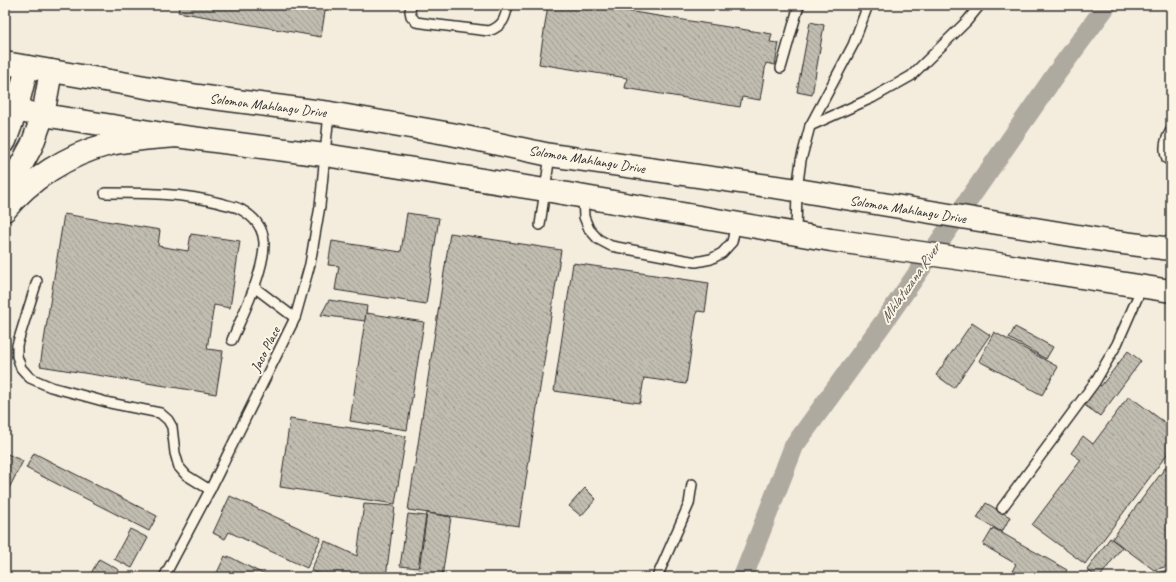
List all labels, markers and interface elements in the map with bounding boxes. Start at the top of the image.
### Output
street label: Solomon Mahlangu Drive [209,90,329,121]
street label: Solomon Mahlangu Drive [528,142,648,177]
street label: Solomon Mahlangu Drive [849,192,969,227]
water label: Mhlatuzana River [876,238,946,326]
street label: Jaco Place [247,323,285,375]

